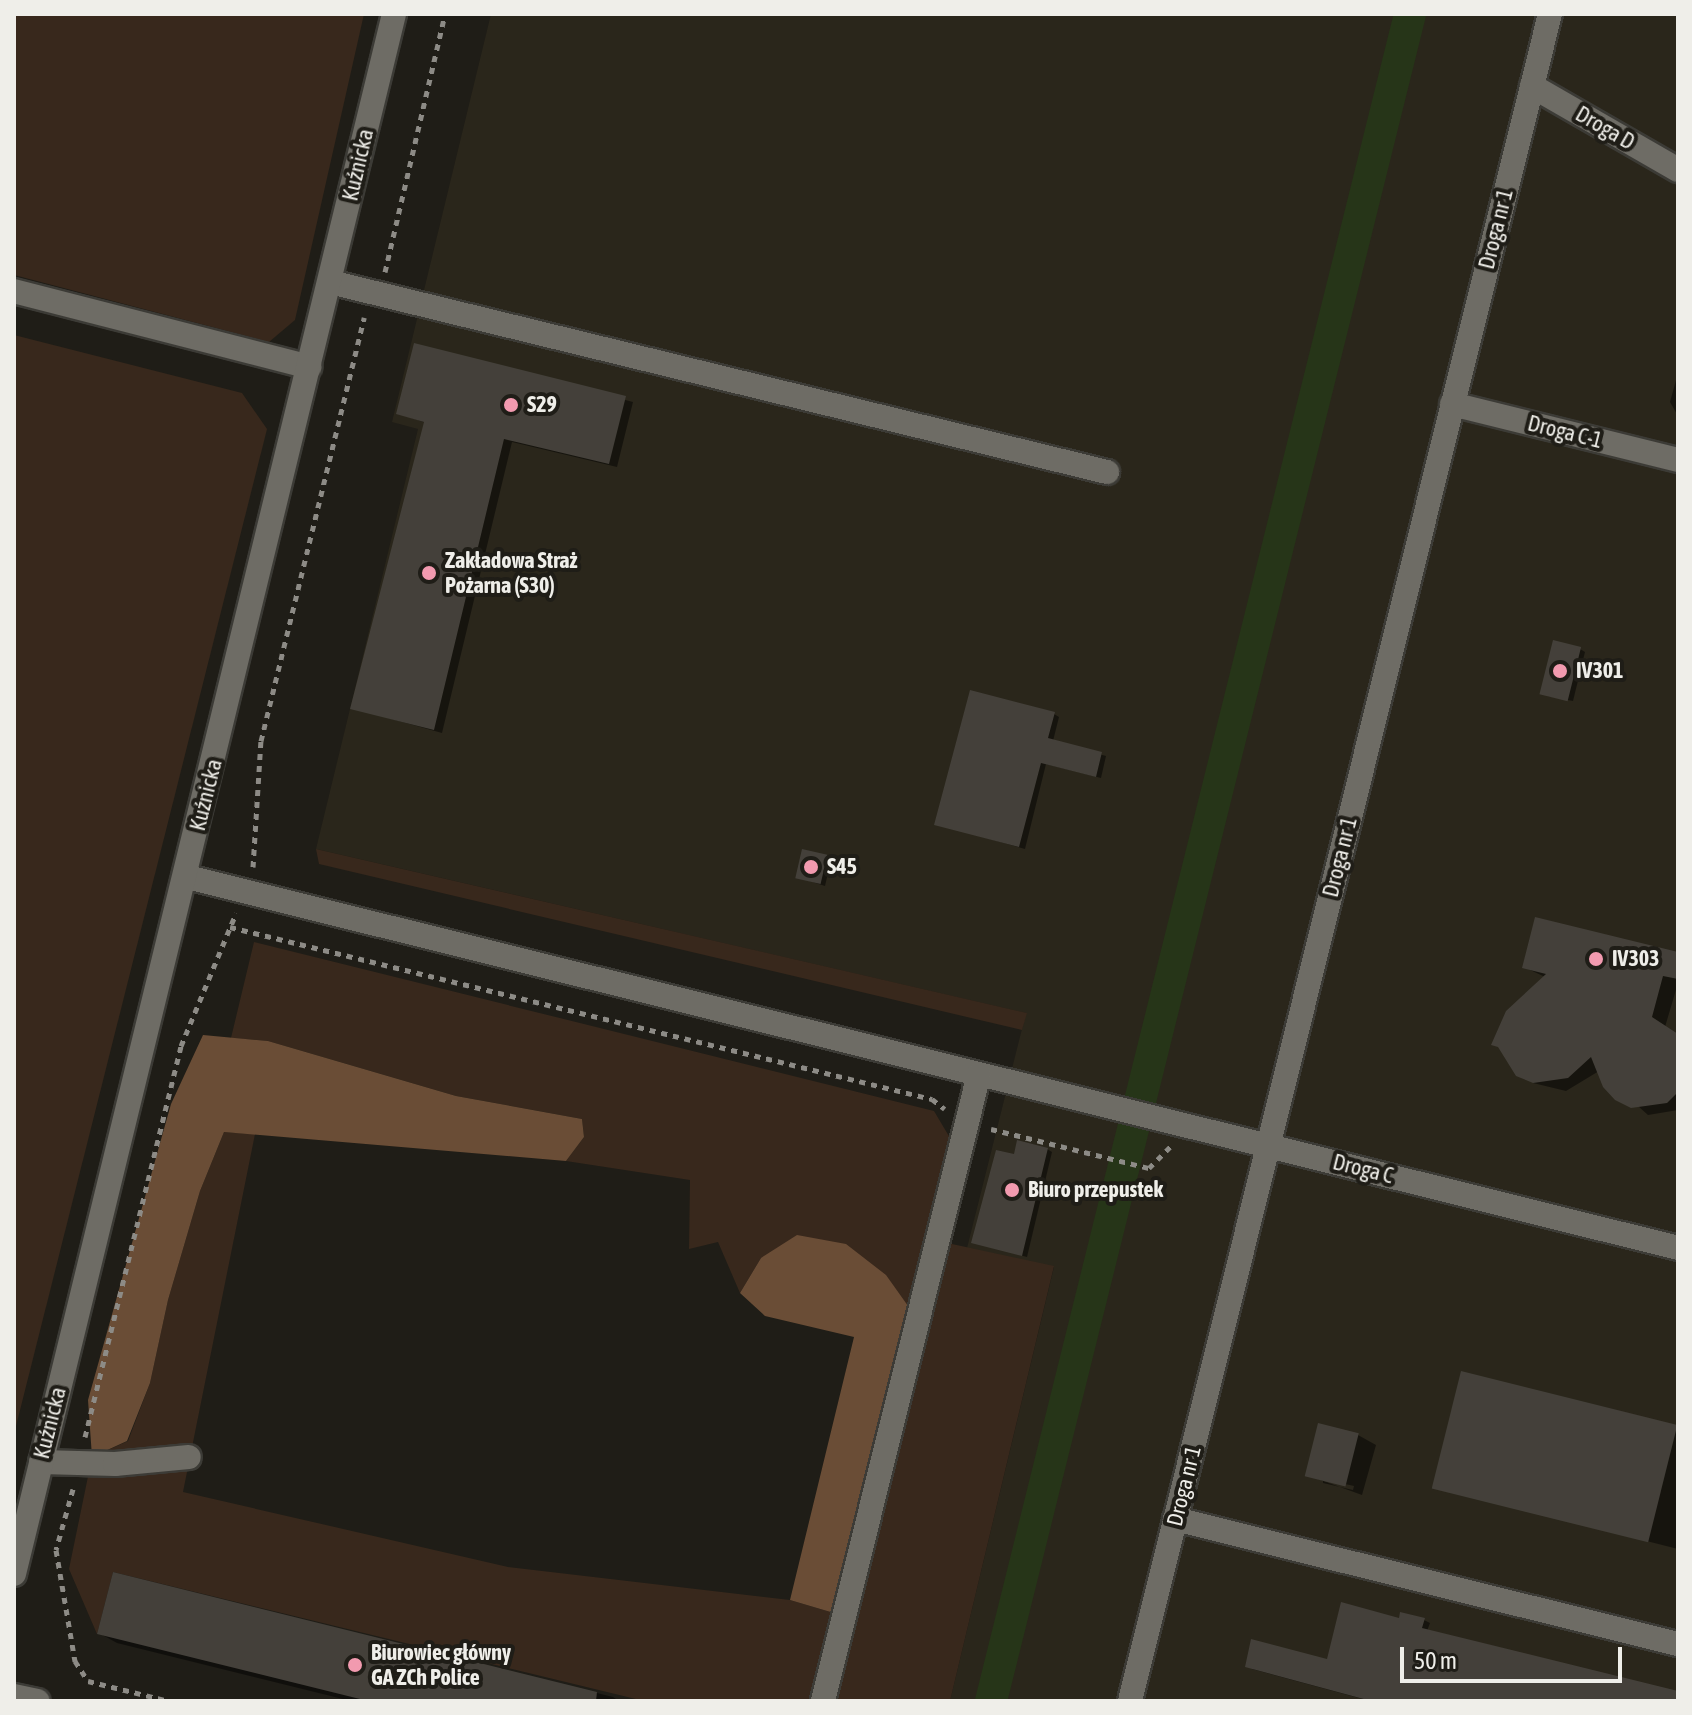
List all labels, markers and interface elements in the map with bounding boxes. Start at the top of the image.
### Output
street label: Droga D [1571,101,1639,155]
street label: Kuźnicka [337,127,379,203]
street label: Droga nr 1 [1473,186,1519,272]
place label: S29 [527,392,557,418]
marker: S29 [502,396,520,414]
street label: Droga C-1 [1525,410,1605,454]
place label: Zakładowa Straż Pożarna (S30) [445,547,577,598]
marker: Zakładowa Straż Pożarna (S30) [420,564,438,582]
place label: IV301 [1576,658,1623,684]
marker: IV301 [1551,662,1569,680]
street label: Kuźnicka [184,756,228,834]
street label: Droga nr 1 [1317,814,1363,900]
place label: S45 [827,854,857,880]
marker: S45 [802,858,820,876]
place label: IV303 [1612,946,1659,972]
marker: IV303 [1587,950,1605,968]
street label: Droga C [1330,1149,1396,1189]
place label: Biuro przepustek [1028,1177,1163,1203]
marker: Biuro przepustek [1003,1181,1021,1199]
street label: Kuźnicka [28,1384,72,1462]
street label: Droga nr 1 [1161,1443,1207,1529]
scale bar [1404,1631,1626,1681]
place label: Biurowiec główny GA ZCh Police [371,1639,511,1690]
text: 50 m [1414,1647,1457,1674]
marker: Biurowiec główny GA ZCh Police [346,1656,364,1674]

